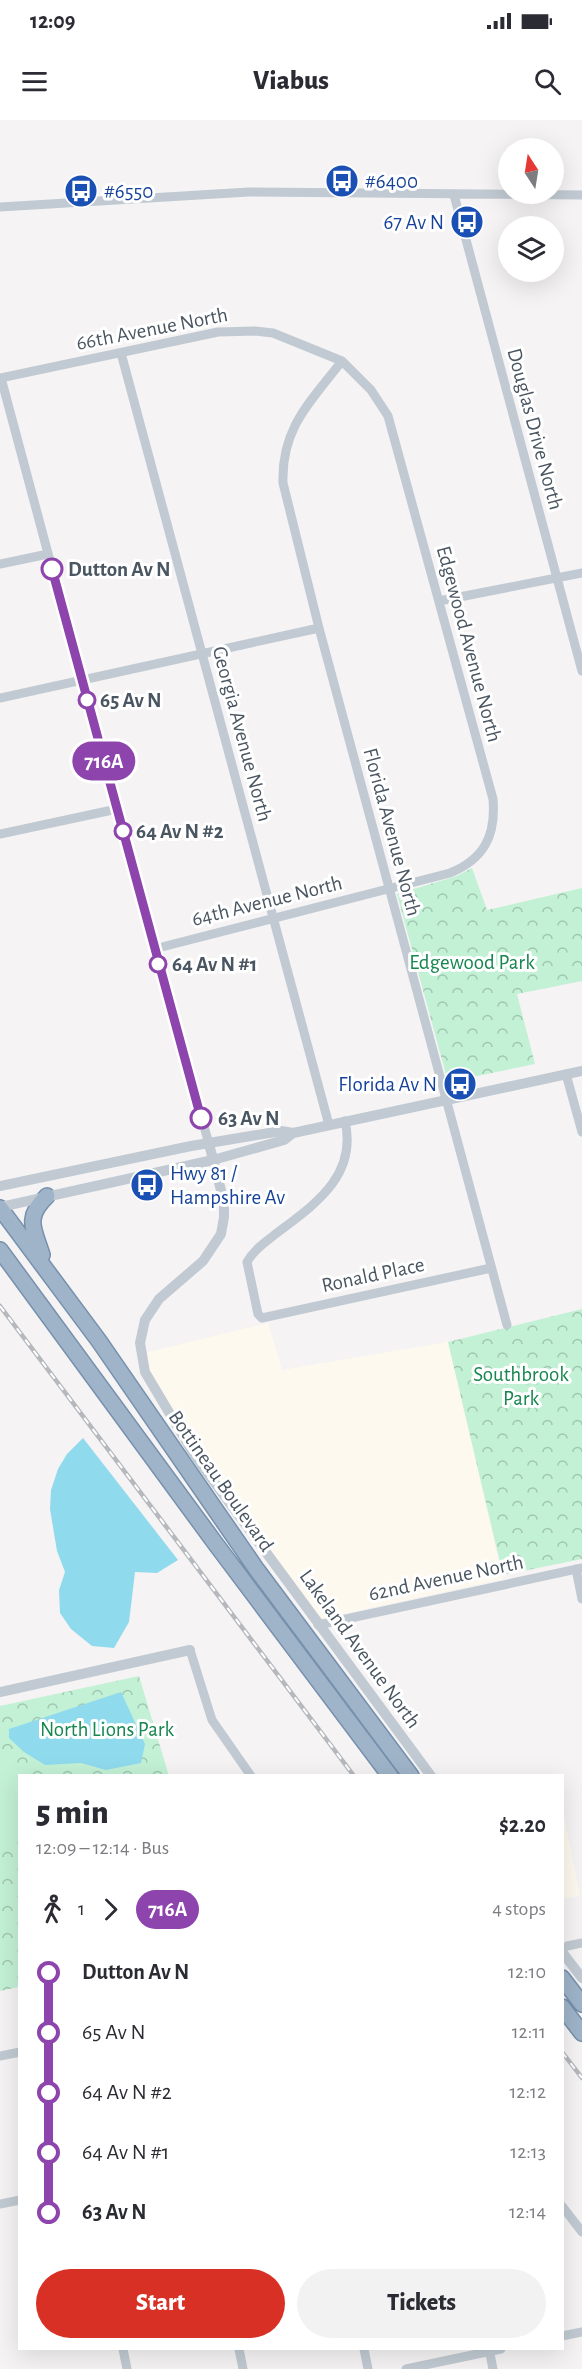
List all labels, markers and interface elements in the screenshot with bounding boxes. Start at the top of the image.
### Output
text: 12:09 [30,10,75,32]
icon: menu [18,65,51,98]
icon: search [531,65,564,98]
text: Viabus [253,67,329,94]
north arrow [498,138,564,204]
map controls [498,138,564,282]
bus stop icon: #6400 [324,163,360,199]
place label: #6400 [365,171,418,192]
bus stop icon: #6550 [63,173,99,209]
place label: #6550 [104,181,153,202]
bus stop icon: 67 Av N [449,204,485,240]
place label: 67 Av N [383,212,444,233]
button: layers [498,216,564,282]
street label: 66th Avenue North [74,304,230,354]
street label: Douglas Drive North [503,346,567,512]
street label: Edgewood Avenue North [433,544,505,744]
marker: Dutton Av N [41,558,63,580]
place label: Dutton Av N [68,559,171,580]
street label: Georgia Avenue North [209,644,275,824]
place label: 65 Av N [100,690,162,711]
marker: 65 Av N [78,691,96,709]
line badge: 716A [62,742,146,780]
street label: Florida Avenue North [359,746,425,918]
text: 716A [84,751,124,772]
place label: 64 Av N #2 [136,821,224,842]
marker: 64 Av N #2 [114,822,132,840]
street label: 64th Avenue North [190,872,344,930]
park label: Edgewood Park [409,952,535,973]
place label: 64 Av N #1 [172,954,257,975]
marker: 64 Av N #1 [149,955,167,973]
bus stop icon: Florida Av N [442,1066,478,1102]
place label: Florida Av N [338,1074,437,1095]
marker: 63 Av N [190,1107,212,1129]
place label: 63 Av N [218,1108,280,1129]
place label: Hwy 81 / Hampshire Av [170,1163,285,1208]
bus stop icon: Hwy 81 / Hampshire Av [129,1167,165,1203]
street label: Ronald Place [320,1254,426,1296]
park label: Southbrook Park [473,1364,569,1409]
street label: Bottineau Boulevard [165,1407,278,1555]
street label: 62nd Avenue North [367,1551,525,1605]
street label: Lakeland Avenue North [296,1566,424,1732]
park label: North Lions Park [40,1719,174,1740]
text: 5 min [36,1797,109,1830]
text: $2.20 [499,1814,546,1836]
text: 12:09 – 12:14 · Bus [36,1838,169,1858]
icon: walk [36,1893,69,1926]
icon: forward [94,1893,127,1926]
text: 1 [78,1899,85,1919]
text: 716A [148,1899,187,1920]
text: 4 stops [492,1899,546,1919]
text: Dutton Av N [82,1961,189,1983]
text: 12:10 [508,1962,546,1982]
text: 65 Av N [82,2021,145,2043]
text: 12:11 [512,2022,546,2042]
text: 64 Av N #2 [82,2081,172,2103]
text: 12:12 [509,2082,546,2102]
text: 64 Av N #1 [82,2141,169,2163]
text: 12:13 [510,2142,546,2162]
text: 63 Av N [82,2201,147,2223]
text: 12:14 [509,2202,546,2222]
button: Start [36,2269,285,2338]
button: Tickets [297,2269,546,2338]

